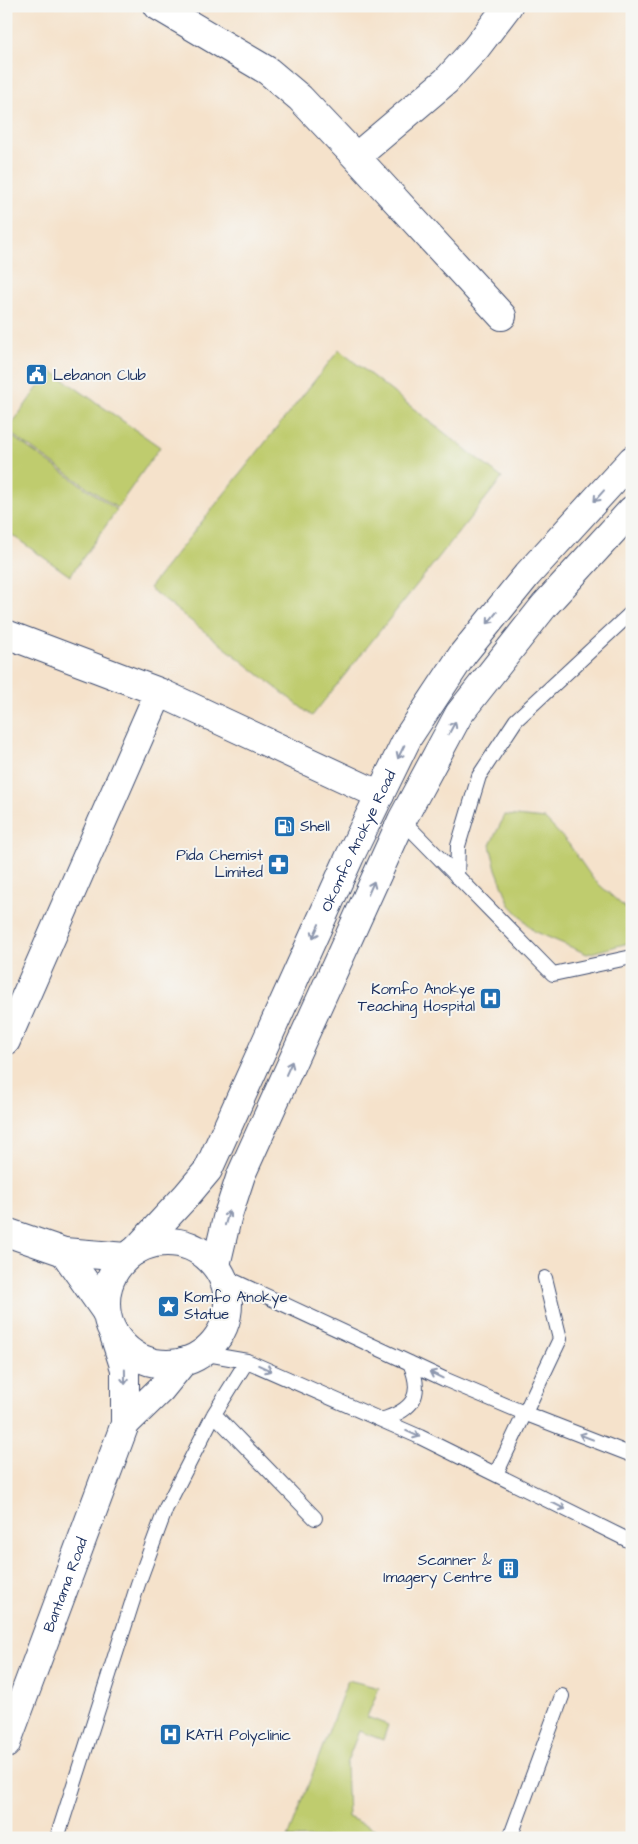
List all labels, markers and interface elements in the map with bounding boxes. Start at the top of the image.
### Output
public building icon: Lebanon Club [25,363,49,387]
place label: Lebanon Club [53,365,147,386]
one-way arrow [593,489,605,502]
one-way arrow [487,612,498,625]
one-way arrow [447,720,457,735]
one-way arrow [396,744,405,759]
street label: Okomfo Anokye Road [316,766,401,915]
fuel station icon: Shell [272,814,296,838]
place label: Shell [300,816,330,837]
place label: Pida Chemist Limited [176,845,263,883]
pharmacy icon: Pida Chemist Limited [267,852,291,876]
one-way arrow [367,881,377,896]
one-way arrow [311,923,321,938]
place label: Komfo Anokye Teaching Hospital [358,979,475,1018]
hospital icon: Komfo Anokye Teaching Hospital [479,986,503,1010]
one-way arrow [285,1061,295,1076]
one-way arrow [223,1211,233,1227]
place label: Komfo Anokye Statue [184,1287,288,1325]
place icon: Komfo Anokye Statue [156,1294,180,1318]
one-way arrow [257,1364,272,1374]
one-way arrow [120,1368,130,1385]
one-way arrow [429,1370,444,1379]
one-way arrow [405,1430,420,1440]
one-way arrow [579,1432,594,1441]
one-way arrow [552,1501,567,1511]
street label: Bantama Road [38,1534,93,1635]
place label: Scanner & Imagery Centre [383,1550,492,1589]
building icon: Scanner & Imagery Centre [496,1557,520,1581]
hospital icon: KATH Polyclinic [158,1723,182,1747]
place label: KATH Polyclinic [186,1725,292,1747]

